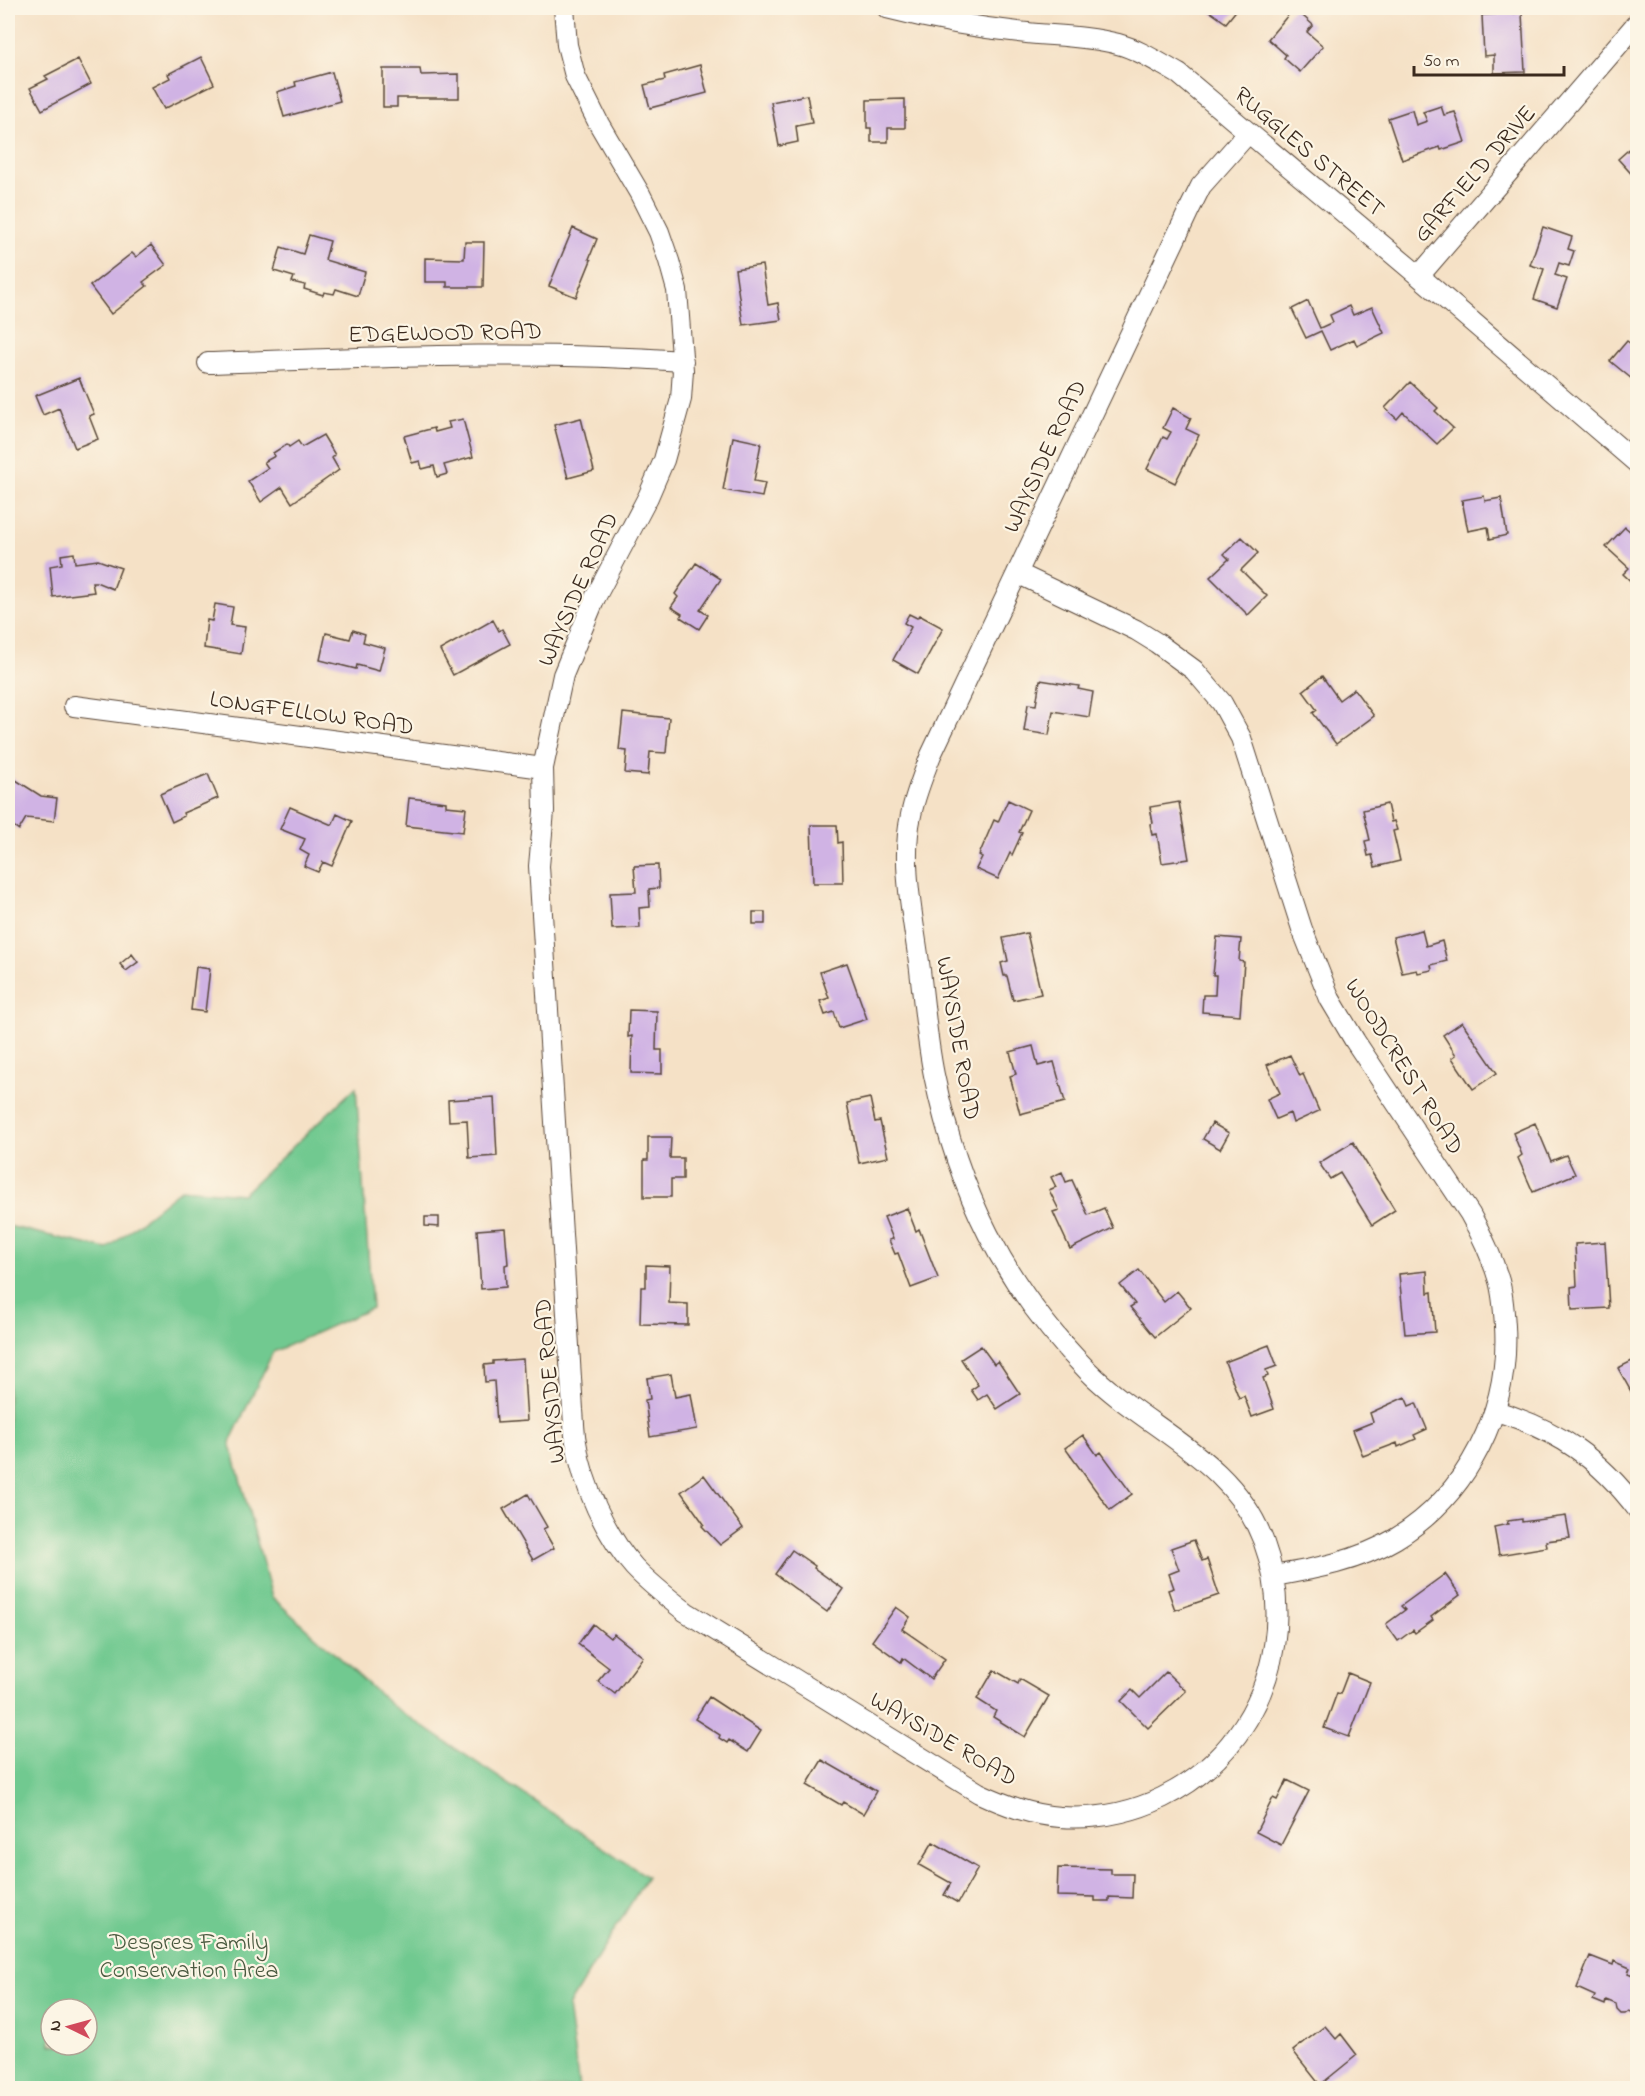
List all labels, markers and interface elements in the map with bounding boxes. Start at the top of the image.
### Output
scale bar [1414,39,1564,77]
text: 50 m [1423,49,1460,75]
street label: RUGGLES STREET [1225,79,1392,227]
street label: GARFIELD DRIVE [1406,98,1546,251]
street label: EDGEWOOD ROAD [348,315,542,354]
street label: WAYSIDE ROAD [995,375,1097,539]
street label: WAYSIDE ROAD [530,507,629,673]
street label: LONGFELLOW ROAD [207,683,416,746]
street label: WAYSIDE ROAD [925,954,988,1123]
street label: WOODCREST ROAD [1334,972,1471,1162]
street label: WAYSIDE ROAD [527,1297,576,1465]
street label: WAYSIDE ROAD [862,1684,1023,1797]
park label: Despres Family Conservation Area [100,1926,278,1989]
north arrow [39,1997,99,2057]
text: N [44,2019,68,2032]

